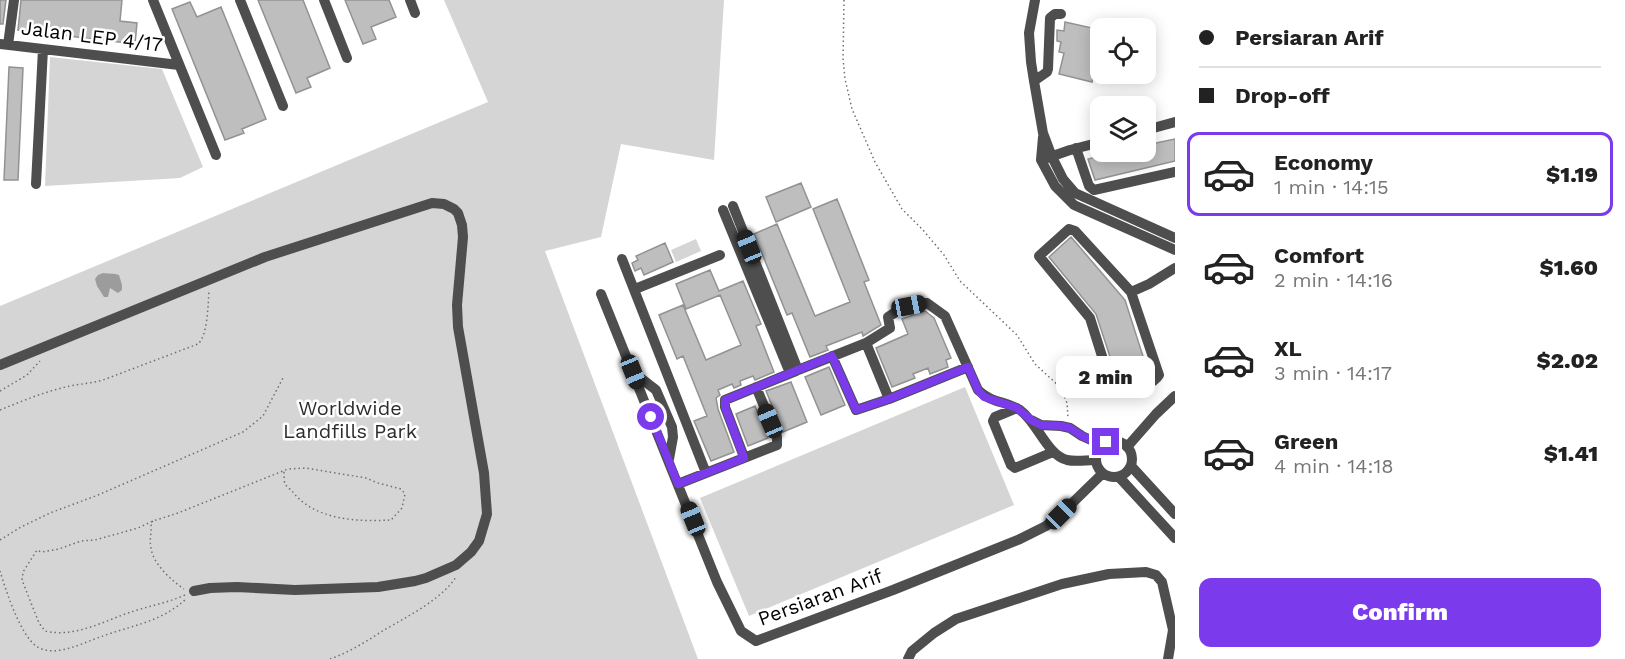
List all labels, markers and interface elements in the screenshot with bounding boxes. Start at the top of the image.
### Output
street label: Jalan LEP 4/17 [20,15,164,57]
map controls [1090,18,1156,162]
button: locate [1090,18,1156,84]
text: Persiaran Arif [1235,25,1384,50]
text: Drop-off [1235,83,1330,108]
button: layers [1090,96,1156,162]
icon: car [1202,147,1256,201]
text: Economy [1274,150,1373,175]
text: $1.19 [1546,162,1598,187]
text: 1 min · 14:15 [1274,175,1389,199]
car [734,227,764,267]
icon: car [1202,240,1256,294]
text: Comfort [1274,243,1364,268]
text: $1.60 [1539,255,1598,280]
text: 2 min · 14:16 [1274,268,1393,292]
car [890,294,928,318]
icon: car [1202,333,1256,387]
text: XL [1274,336,1302,361]
text: $2.02 [1537,348,1598,373]
car [618,352,648,392]
callout: 2 min [1056,355,1156,397]
text: 3 min · 14:17 [1274,361,1392,385]
text: 2 min [1078,365,1133,389]
park label: Worldwide Landfills Park [283,396,417,443]
car [755,401,785,441]
route start [637,403,664,430]
icon: car [1202,426,1256,480]
route end [1092,428,1119,455]
text: Green [1274,429,1338,454]
text: $1.41 [1544,441,1598,466]
text: 4 min · 14:18 [1274,454,1394,478]
car [1042,495,1080,533]
car [678,499,708,539]
street label: Persiaran Arif [755,563,886,631]
button: Confirm [1199,578,1601,647]

